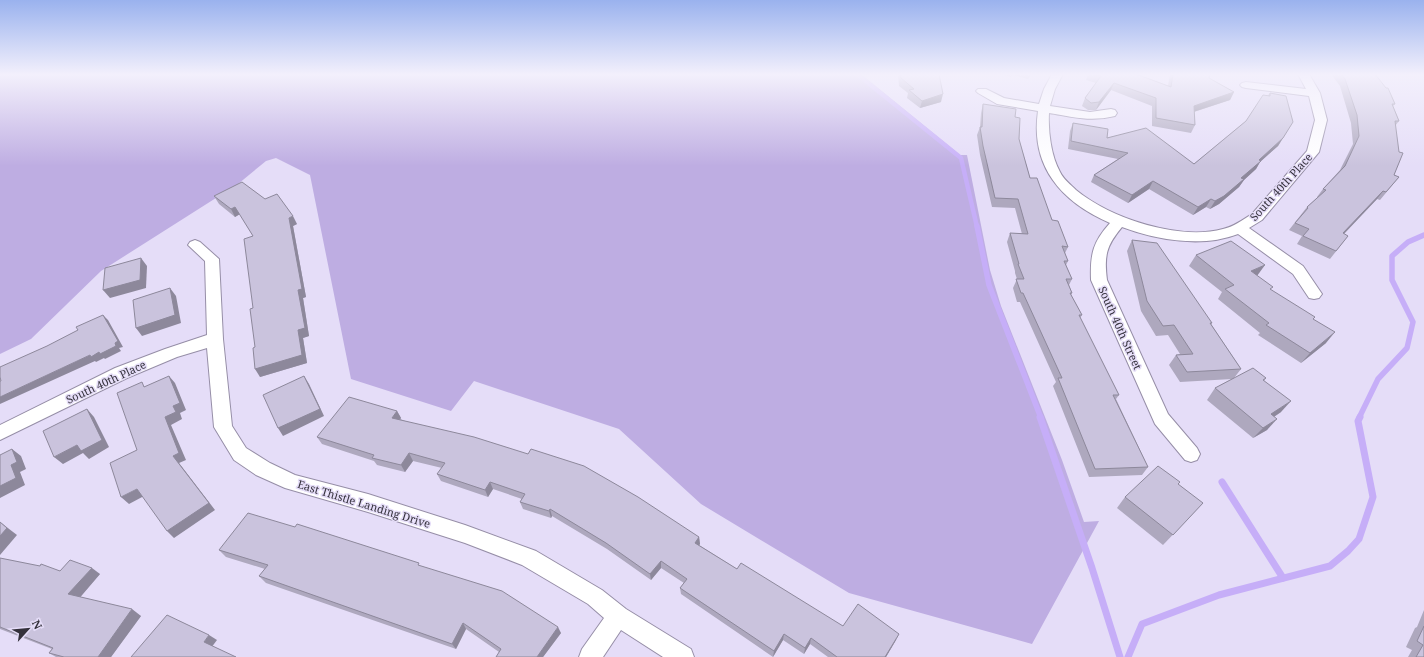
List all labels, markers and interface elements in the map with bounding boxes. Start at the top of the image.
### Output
street label: South 40th Place [1246,149,1315,224]
street label: South 40th Street [1095,284,1146,372]
street label: South 40th Place [63,356,148,407]
street label: East Thistle Landing Drive [296,476,433,531]
north arrow [8,609,48,649]
text: N [29,617,46,632]

